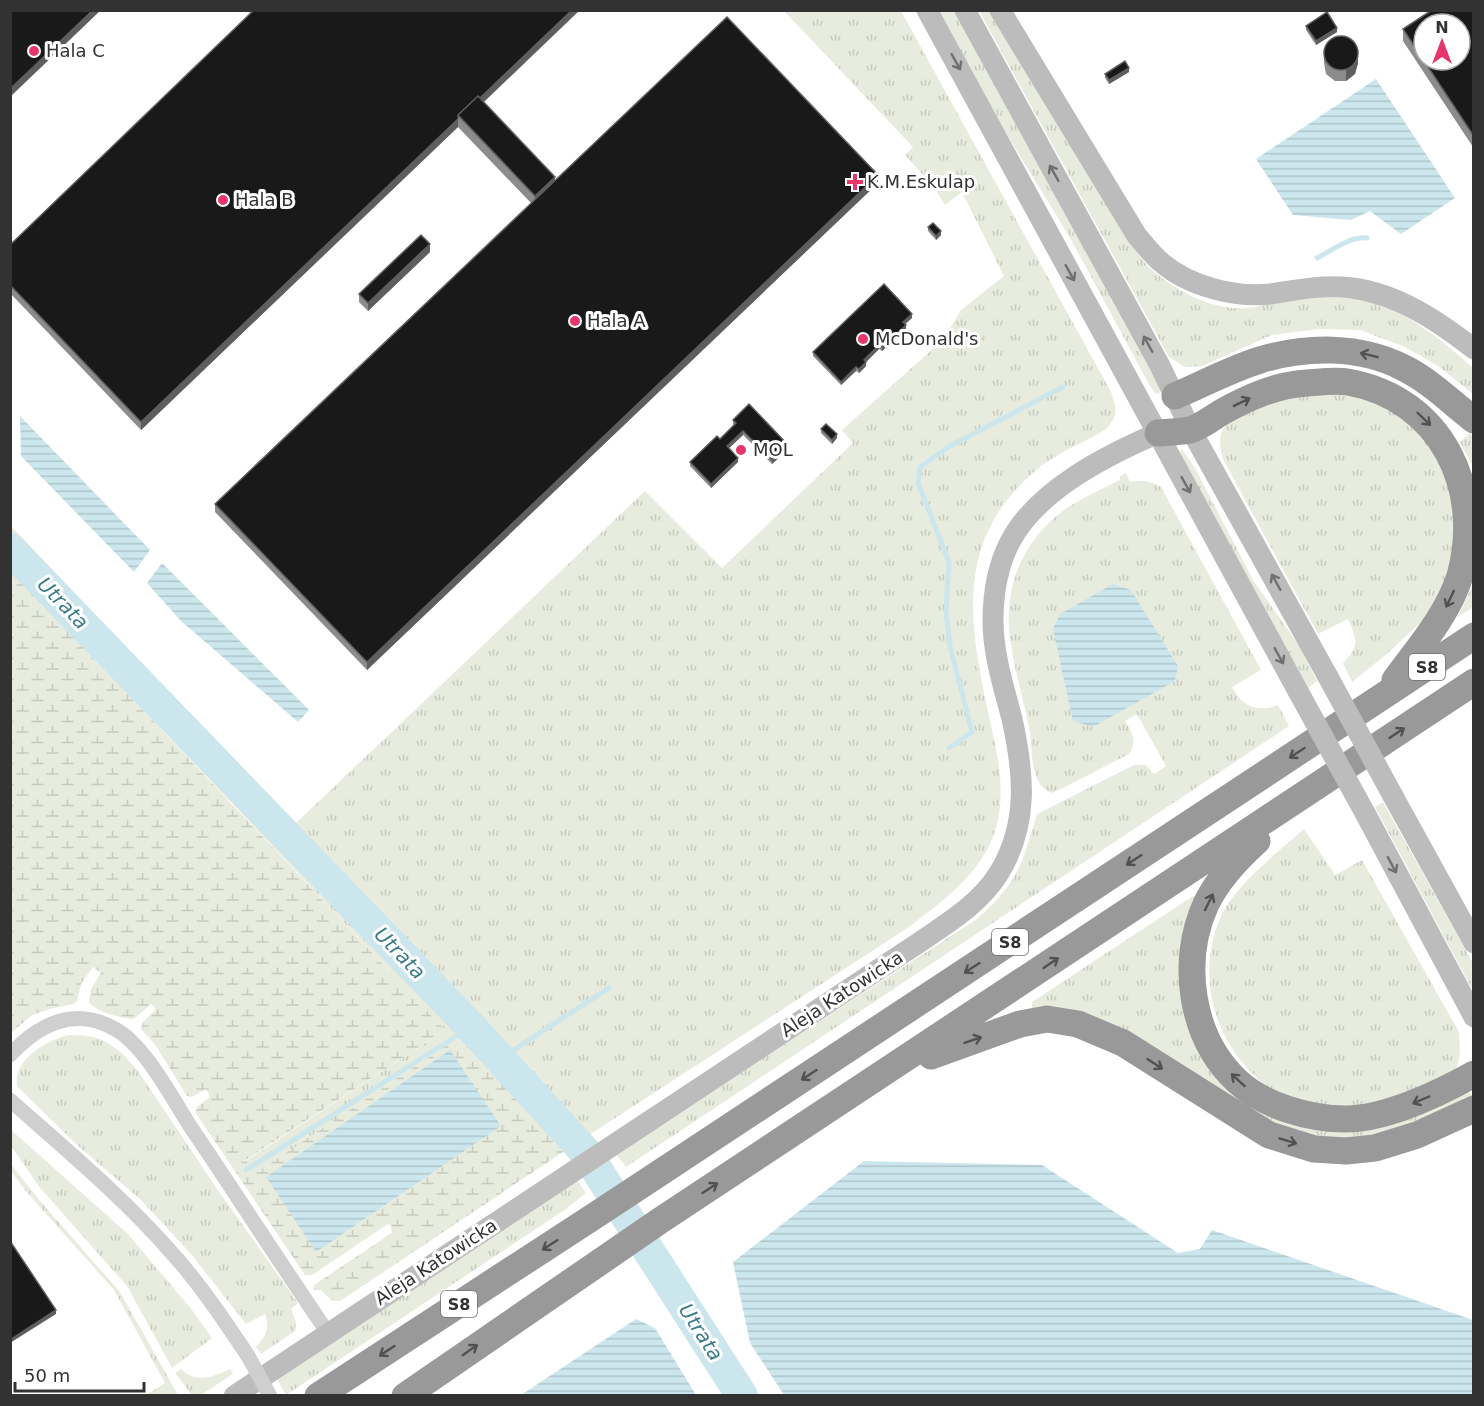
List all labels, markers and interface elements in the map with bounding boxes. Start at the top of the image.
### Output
north arrow [1412,12,1472,72]
text: N [1435,18,1449,37]
place label: Hala C [46,40,105,61]
marker: Hala C [27,44,41,58]
one-way arrow [950,53,962,70]
one-way arrow [1048,165,1060,182]
place label: K.M.Eskulap [867,171,975,192]
marker: K.M.Eskulap [848,175,862,189]
place label: Hala B [235,189,294,210]
marker: Hala B [216,193,230,207]
one-way arrow [1065,263,1076,281]
place label: Hala A [587,310,646,331]
marker: Hala A [568,314,582,328]
place label: McDonald's [875,328,979,349]
marker: McDonald's [856,332,870,346]
one-way arrow [1142,336,1154,353]
one-way arrow [1360,349,1379,361]
one-way arrow [1233,395,1251,407]
one-way arrow [1416,412,1431,427]
place label: MOL [753,439,793,460]
marker: MOL [734,443,748,457]
one-way arrow [1181,475,1192,493]
water label: Utrata [32,572,94,634]
one-way arrow [1270,574,1282,591]
one-way arrow [1443,590,1455,608]
one-way arrow [1273,647,1285,664]
road number: S8 [1409,654,1445,680]
one-way arrow [1388,727,1405,739]
one-way arrow [1289,747,1306,759]
one-way arrow [1127,854,1143,866]
one-way arrow [1386,856,1398,873]
one-way arrow [1203,893,1215,911]
water label: Utrata [369,922,431,984]
road number: S8 [992,929,1028,955]
street label: Aleja Katowicka [777,946,907,1041]
one-way arrow [1042,957,1059,969]
one-way arrow [963,961,980,974]
one-way arrow [964,1034,982,1045]
one-way arrow [1146,1058,1163,1070]
one-way arrow [801,1069,818,1081]
one-way arrow [1231,1074,1247,1088]
one-way arrow [1413,1095,1431,1106]
one-way arrow [1278,1136,1297,1147]
one-way arrow [701,1182,718,1194]
street label: Aleja Katowicka [371,1214,501,1309]
one-way arrow [543,1239,559,1251]
road number: S8 [441,1291,477,1317]
water label: Utrata [674,1299,728,1365]
one-way arrow [462,1344,479,1357]
one-way arrow [379,1345,396,1357]
scale bar [15,1355,144,1393]
text: 50 m [24,1365,70,1386]

